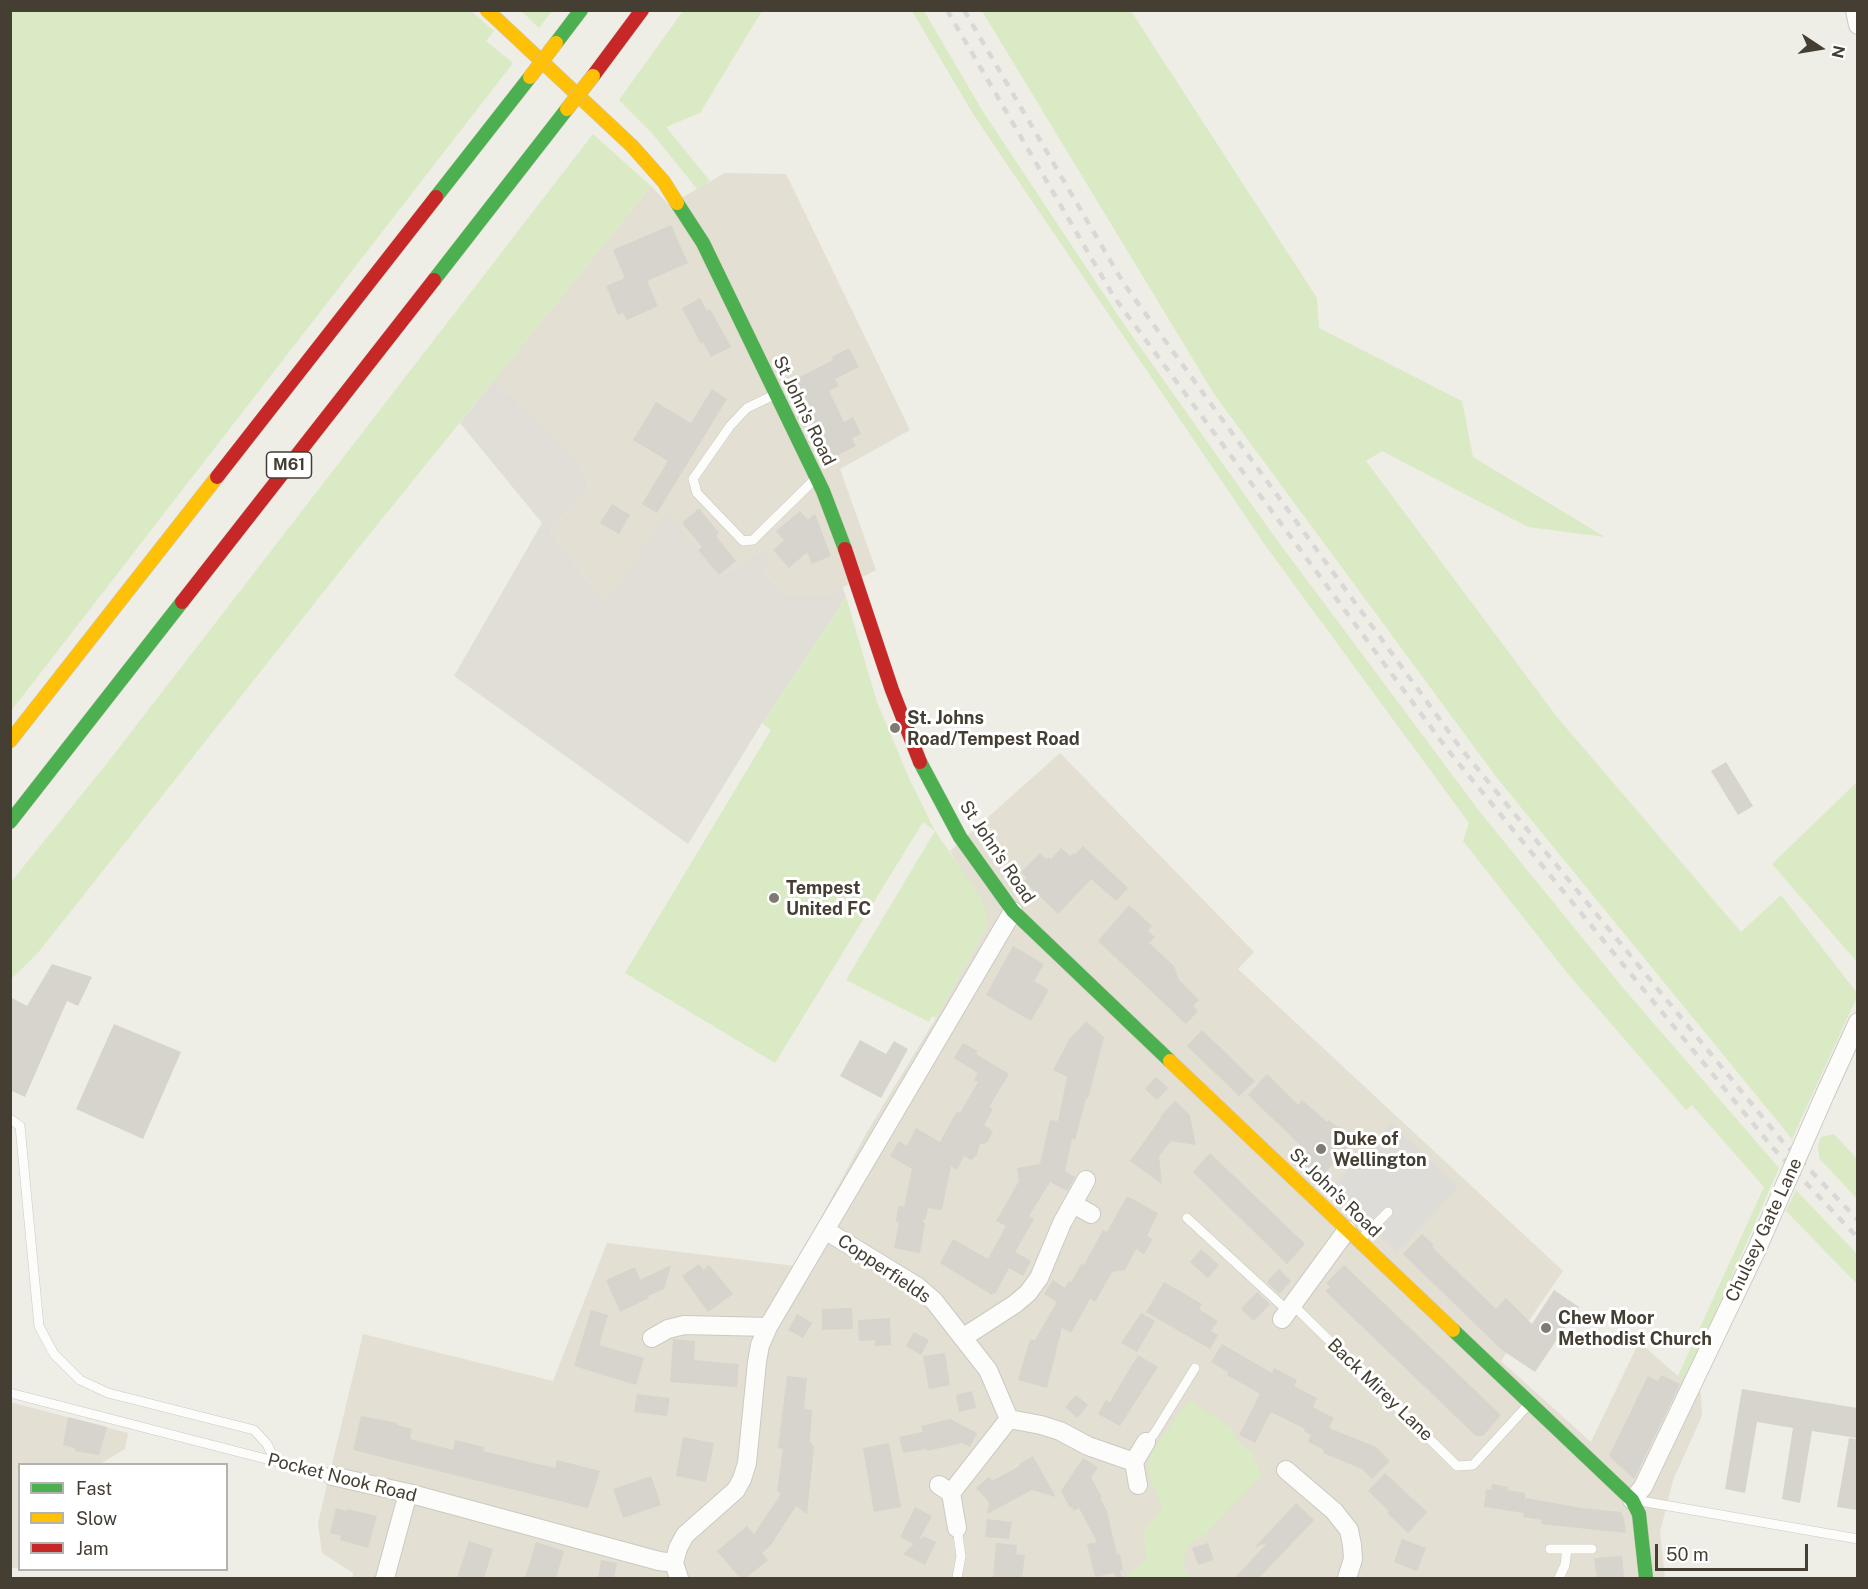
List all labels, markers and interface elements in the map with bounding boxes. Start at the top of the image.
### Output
north arrow [1790,18,1850,78]
text: N [1828,44,1849,60]
street label: St John's Road [768,353,840,469]
road number: M61 [266,452,312,478]
place label: St. Johns Road/Tempest Road [907,707,1080,750]
marker: St. Johns Road/Tempest Road [888,721,902,735]
street label: St John's Road [955,797,1039,907]
place label: Tempest United FC [786,877,871,920]
marker: Tempest United FC [767,891,781,905]
place label: Duke of Wellington [1333,1128,1427,1170]
marker: Duke of Wellington [1314,1142,1328,1156]
street label: St John's Road [1285,1144,1385,1242]
street label: Chulsey Gate Lane [1721,1155,1807,1305]
street label: Copperfields [833,1230,935,1308]
place label: Chew Moor Methodist Church [1558,1307,1712,1350]
marker: Chew Moor Methodist Church [1539,1321,1553,1335]
street label: Back Mirey Lane [1323,1334,1437,1446]
street label: Pocket Nook Road [265,1449,419,1507]
legend [18,1463,228,1571]
text: Fast [76,1478,112,1499]
text: Slow [76,1508,117,1529]
scale bar [1658,1532,1811,1570]
text: Jam [76,1538,109,1559]
text: 50 m [1666,1544,1709,1565]

